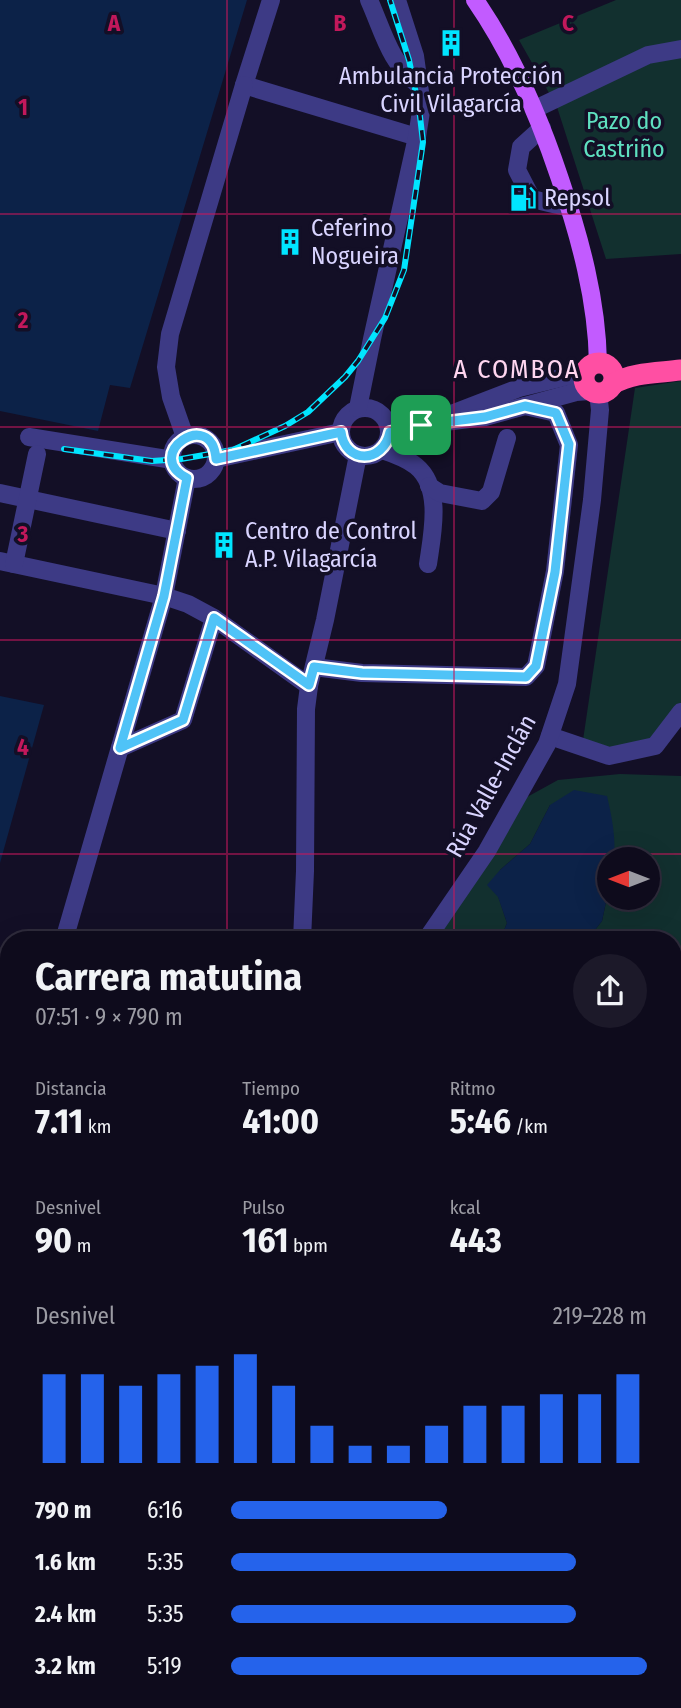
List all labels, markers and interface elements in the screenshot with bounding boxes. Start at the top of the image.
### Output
text: A [107,9,121,37]
text: B [334,9,347,37]
text: C [562,9,574,37]
building icon: Ambulancia Protección Civil Vilagarcía [436,28,466,58]
place label: Ambulancia Protección Civil Vilagarcía [339,62,563,118]
text: 1 [18,93,28,121]
park label: Pazo do Castriño [583,107,665,163]
fuel station icon: Repsol [508,183,538,213]
place label: Repsol [544,184,611,212]
place label: Ceferino Nogueira [311,214,399,270]
building icon: Ceferino Nogueira [275,227,305,257]
text: 2 [17,306,29,334]
district label: A COMBOA [453,354,581,385]
pin [391,395,451,455]
icon: arrive [402,406,440,444]
place label: Centro de Control A.P. Vilagarcía [245,517,417,573]
text: 3 [17,520,29,548]
building icon: Centro de Control A.P. Vilagarcía [209,530,239,560]
street label: Rúa Valle-Inclán [440,710,542,862]
text: 4 [17,733,29,761]
north arrow [597,847,660,910]
map controls [597,847,660,910]
text: Carrera matutina [35,954,302,1000]
button: share [573,954,647,1028]
text: 07:51 · 9 × 790 m [35,1003,183,1031]
text: Distancia [35,1077,107,1100]
text: Tiempo [242,1077,300,1100]
text: Ritmo [450,1077,496,1100]
text: 7.11 [35,1100,83,1142]
text: 41:00 [242,1100,319,1142]
text: 5:46 [450,1100,511,1142]
text: km [83,1115,111,1138]
text: /km [511,1115,548,1138]
text: Desnivel [35,1196,101,1219]
text: Pulso [242,1196,285,1219]
text: kcal [450,1196,480,1219]
text: 90 [35,1219,72,1261]
text: 161 [242,1219,288,1261]
text: 443 [450,1219,502,1261]
text: m [72,1234,91,1257]
text: bpm [288,1234,328,1257]
text: Desnivel [35,1302,115,1330]
text: 219–228 m [553,1302,647,1330]
text: 790 m [35,1496,91,1524]
text: 6:16 [147,1496,183,1524]
text: 1.6 km [35,1548,96,1576]
text: 5:35 [147,1548,184,1576]
text: 2.4 km [35,1600,96,1628]
text: 5:35 [147,1600,184,1628]
text: 3.2 km [35,1652,96,1680]
text: 5:19 [147,1652,182,1680]

